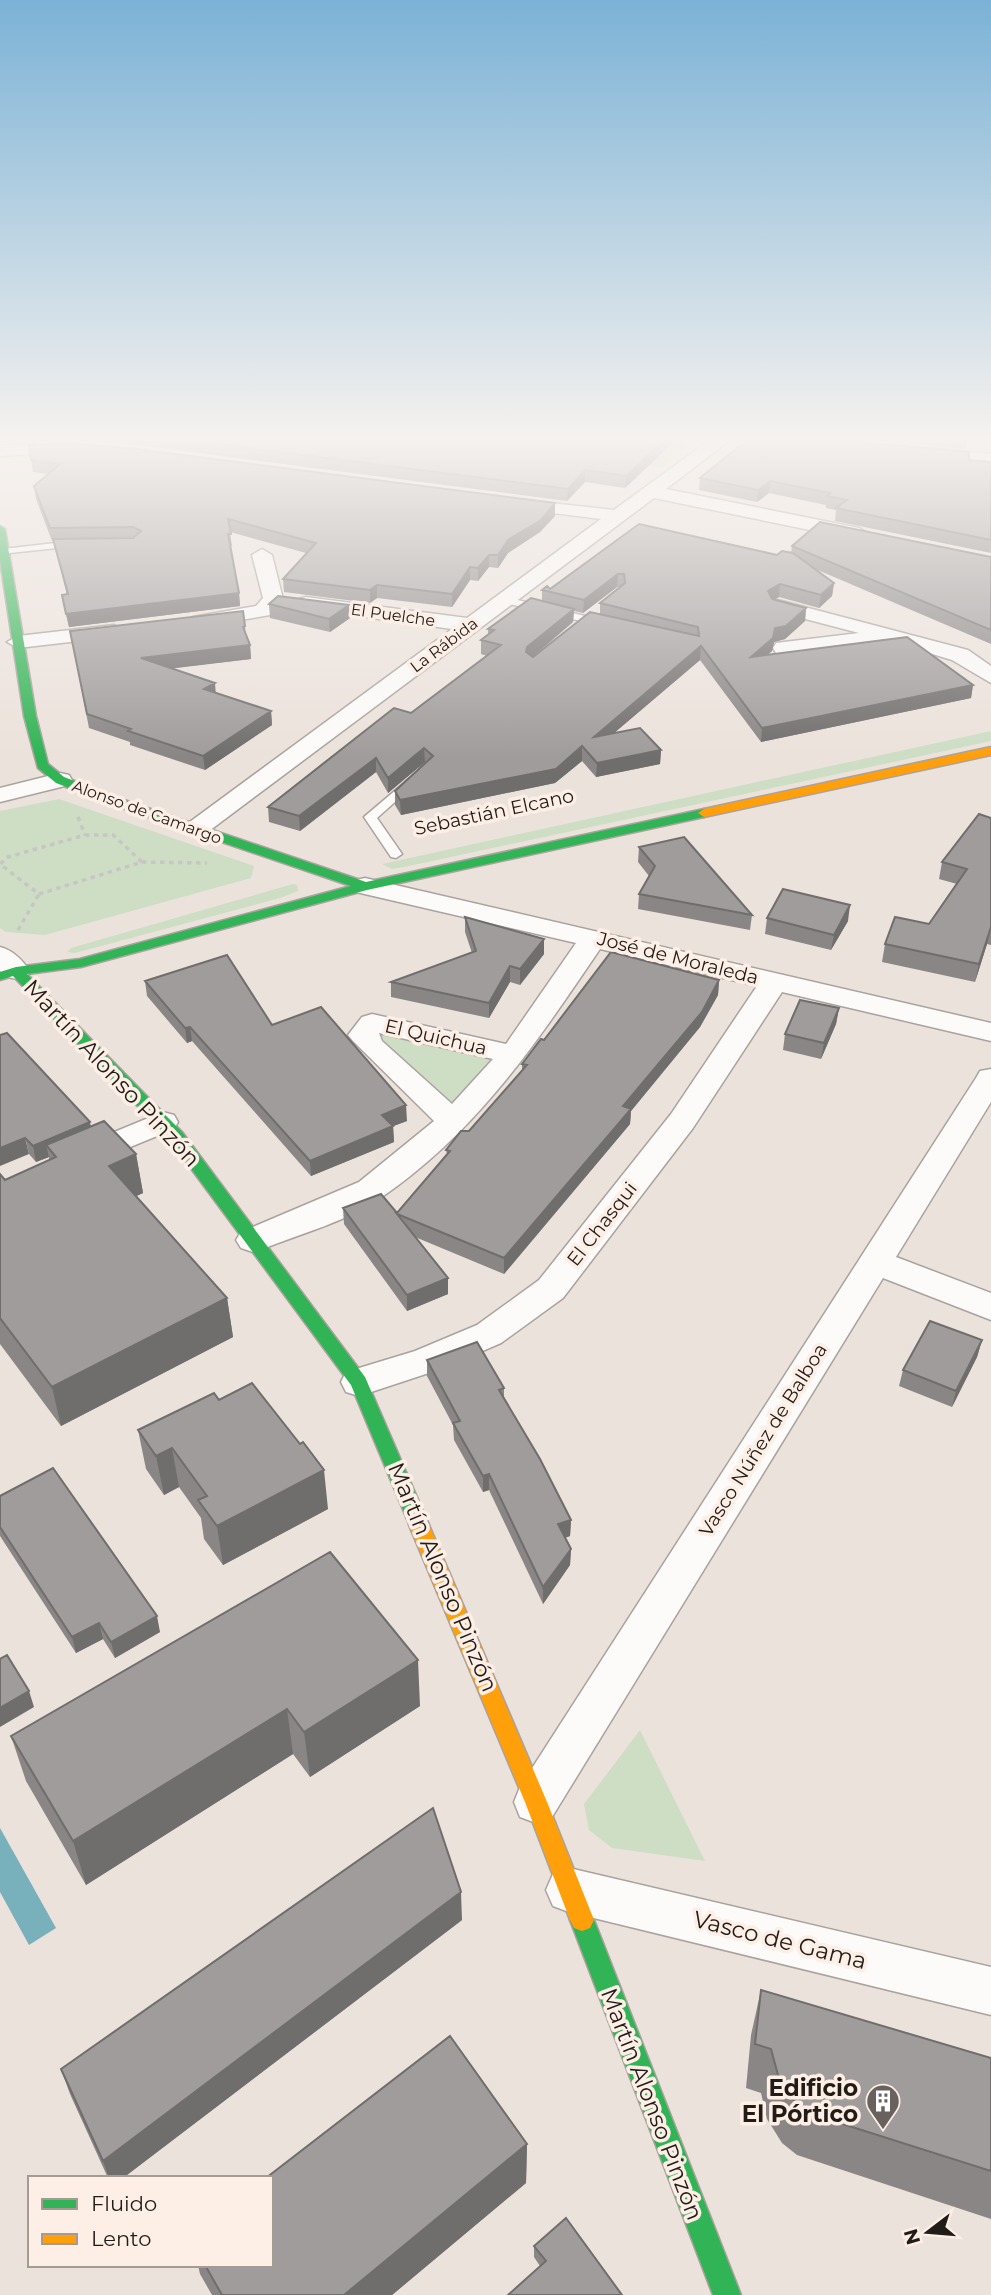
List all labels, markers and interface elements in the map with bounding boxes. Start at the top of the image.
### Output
street label: El Puelche [350,600,436,630]
street label: La Rábida [407,614,481,676]
street label: Alonso de Camargo [70,776,224,848]
street label: Sebastián Elcano [412,784,576,840]
street label: José de Moraleda [594,927,761,989]
street label: Martín Alonso Pinzón [18,973,206,1173]
street label: El Quichua [383,1014,489,1060]
street label: El Chasqui [562,1177,642,1271]
street label: Vasco Núñez de Balboa [694,1339,832,1541]
street label: Martín Alonso Pinzón [382,1458,504,1696]
street label: Vasco de Gama [690,1905,870,1975]
street label: Martín Alonso Pinzón [595,1984,709,2224]
place label: Edificio El Pórtico [742,2074,858,2128]
building icon: Edificio El Pórtico [864,2082,902,2131]
legend [28,2176,273,2267]
text: Fluido [91,2191,157,2216]
north arrow [893,2197,963,2267]
text: Lento [91,2226,151,2251]
text: N [899,2226,925,2247]

